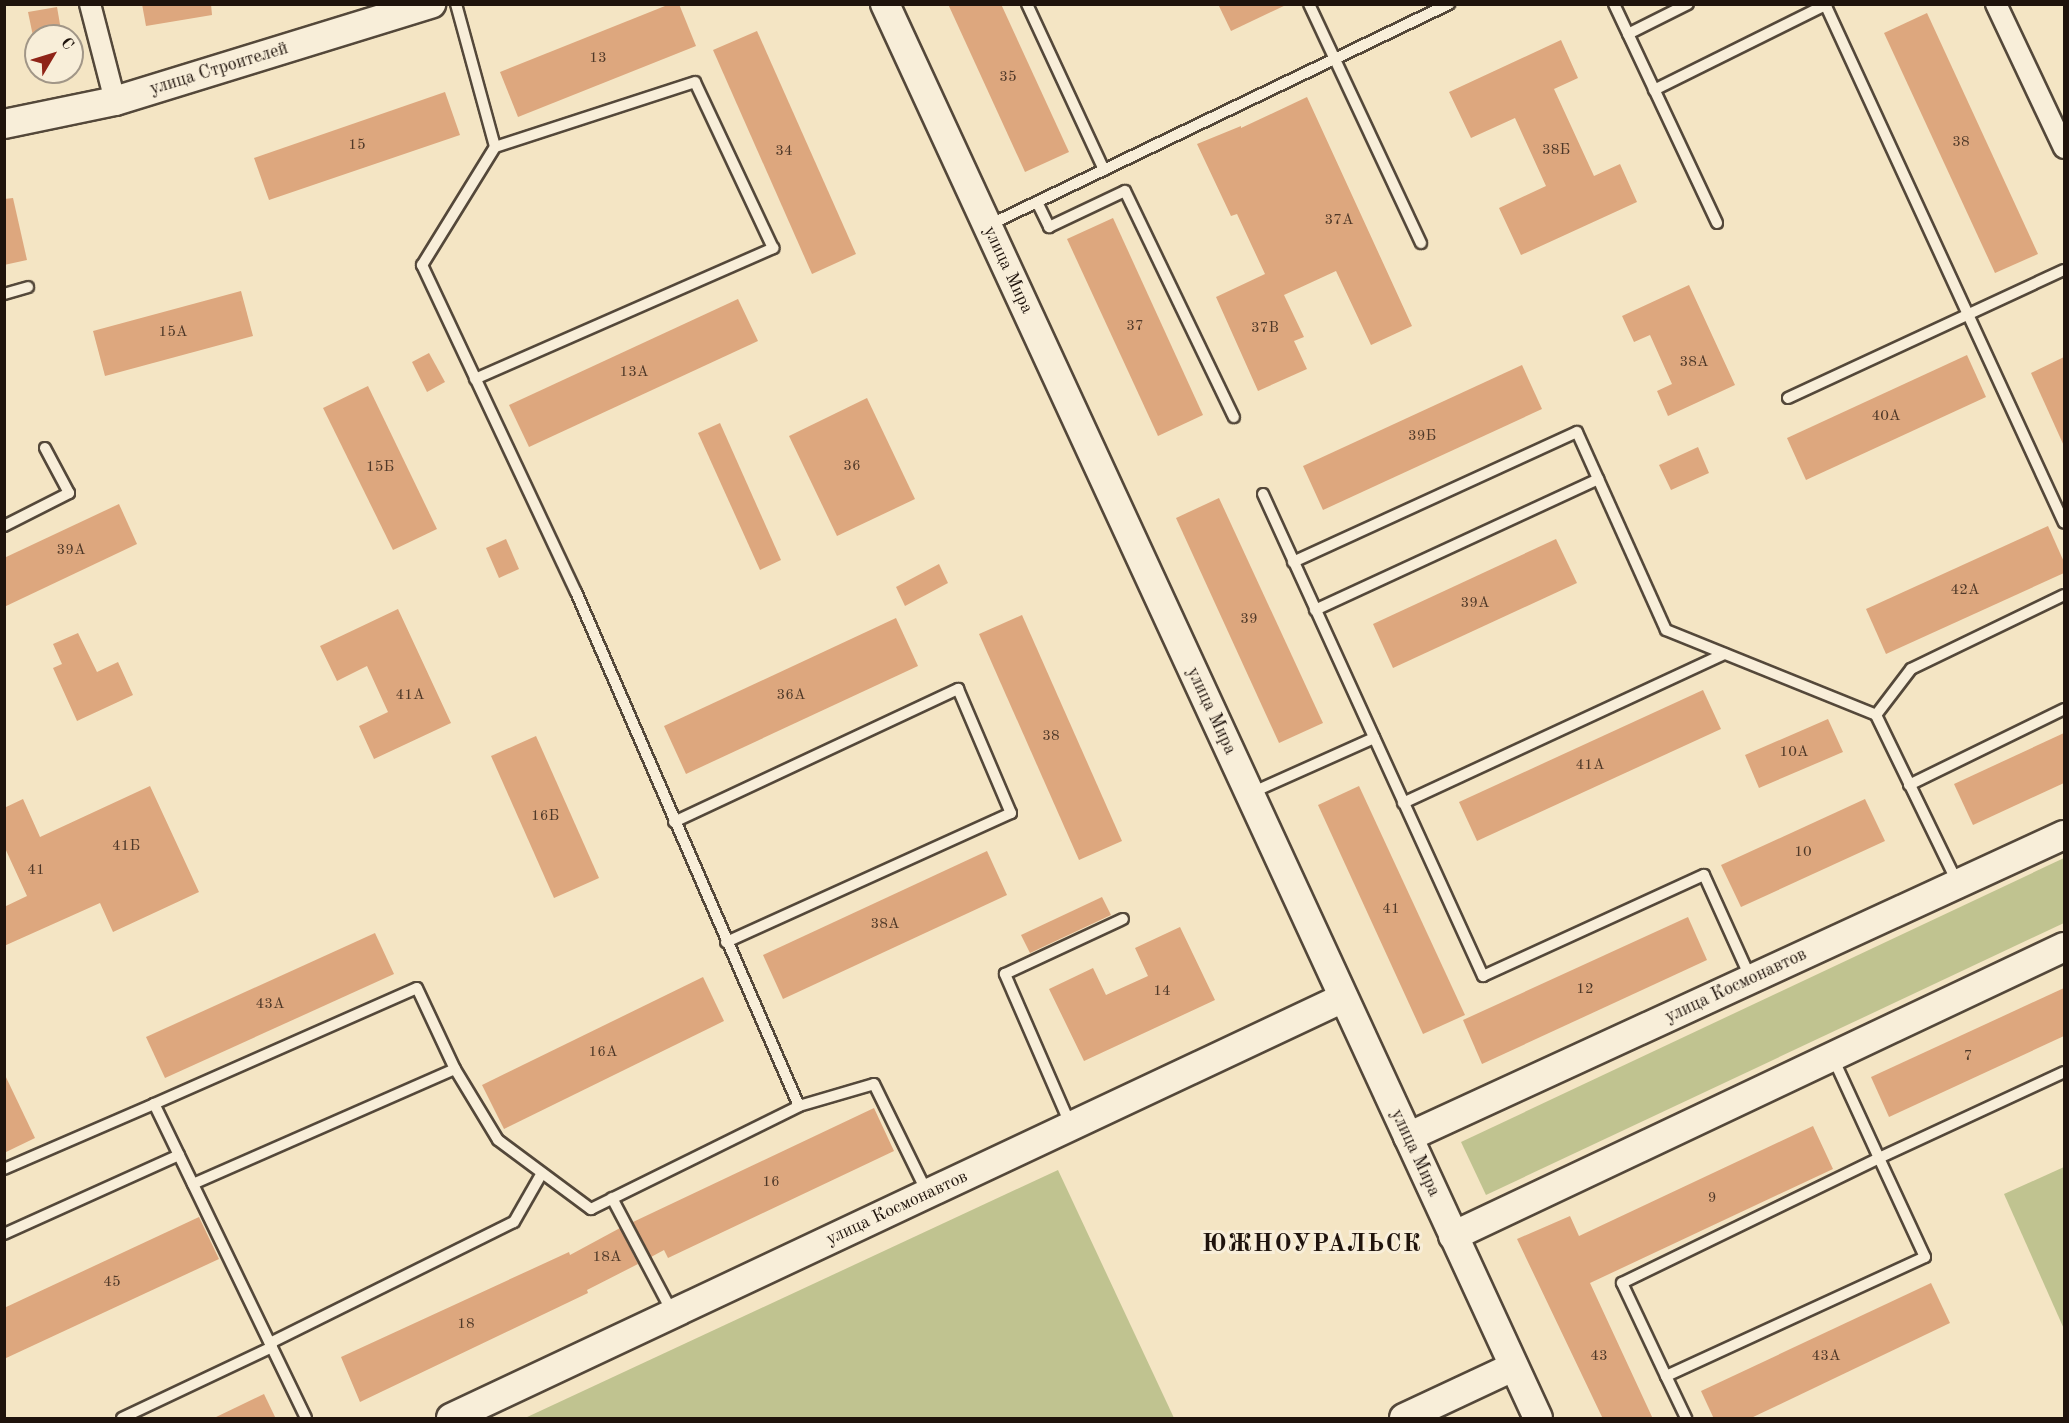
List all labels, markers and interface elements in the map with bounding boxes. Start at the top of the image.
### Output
north arrow [24,24,84,84]
text: С [57,35,76,53]
street label: улица Строителей [147,38,291,100]
house number: 13 [589,50,607,68]
house number: 35 [999,69,1017,87]
house number: 38 [1952,134,1970,152]
house number: 15 [348,137,366,155]
house number: 38Б [1542,142,1570,160]
house number: 34 [775,143,793,161]
house number: 37А [1325,212,1353,230]
street label: улица Мира [978,223,1038,317]
house number: 37 [1126,318,1144,336]
house number: 37В [1251,320,1279,338]
house number: 15А [159,324,187,342]
house number: 38А [1680,354,1708,372]
house number: 13А [620,364,648,382]
house number: 40А [1872,408,1900,426]
house number: 39Б [1408,428,1436,446]
house number: 36 [843,458,861,476]
house number: 15Б [366,459,394,477]
house number: 39А [57,542,85,560]
house number: 42А [1951,582,1979,600]
house number: 39А [1461,595,1489,613]
house number: 39 [1240,611,1258,629]
street label: улица Мира [1181,664,1241,758]
house number: 41А [396,687,424,705]
house number: 36А [777,687,805,705]
house number: 38 [1042,728,1060,746]
house number: 10А [1780,744,1808,762]
house number: 41А [1576,757,1604,775]
house number: 16Б [531,808,559,826]
house number: 41Б [112,838,140,856]
house number: 10 [1794,844,1812,862]
house number: 41 [27,862,45,880]
house number: 41 [1382,901,1400,919]
house number: 38А [871,916,899,934]
street label: улица Космонавтов [1662,944,1810,1028]
house number: 12 [1576,981,1594,999]
house number: 14 [1153,983,1171,1001]
house number: 43А [256,996,284,1014]
house number: 16А [589,1044,617,1062]
house number: 7 [1964,1048,1972,1066]
street label: улица Мира [1385,1106,1445,1200]
street label: улица Космонавтов [823,1166,971,1250]
house number: 16 [762,1174,780,1192]
house number: 9 [1708,1190,1716,1208]
district label: ЮЖНОУРАЛЬСК [1202,1232,1422,1260]
house number: 18А [593,1249,621,1267]
house number: 45 [103,1274,121,1292]
house number: 18 [457,1316,475,1334]
house number: 43 [1590,1348,1608,1366]
house number: 43А [1812,1348,1840,1366]

